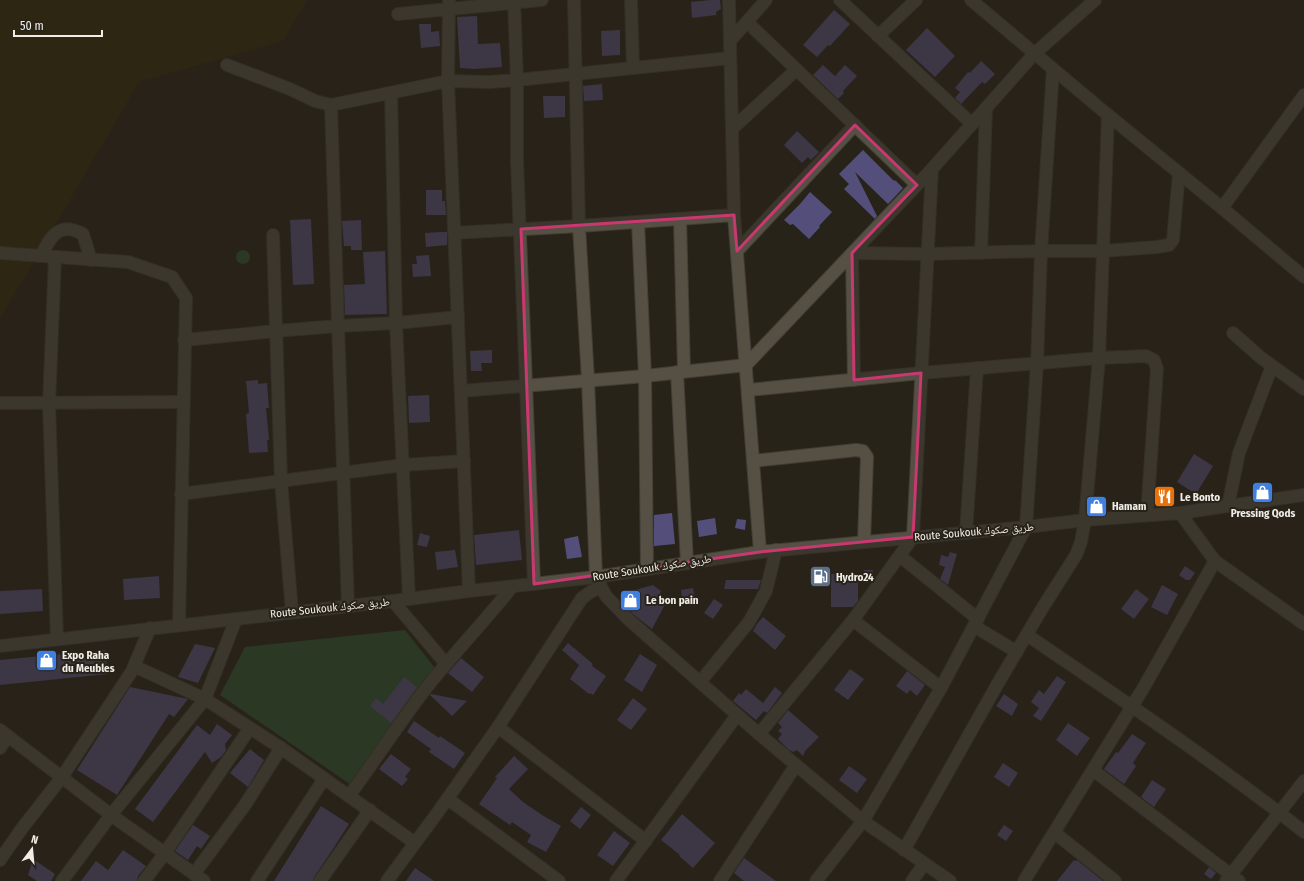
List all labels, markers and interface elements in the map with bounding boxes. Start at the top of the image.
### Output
scale bar [14,12,102,38]
text: 50 m [20,19,44,33]
shop icon: Pressing Qods [1250,480,1276,506]
restaurant icon: Le Bonto [1151,484,1177,510]
place label: Le Bonto [1180,491,1220,504]
shop icon: Hamam [1084,493,1110,519]
place label: Hamam [1112,500,1146,513]
place label: Pressing Qods [1231,507,1295,520]
street label: Route Soukouk طريق صكوك [914,520,1034,544]
street label: Route Soukouk طريق صكوك [592,552,712,584]
fuel station icon: Hydro24 [808,564,834,590]
place label: Hydro24 [836,571,874,584]
shop icon: Le bon pain [617,587,643,613]
place label: Le bon pain [646,594,699,607]
street label: Route Soukouk طريق صكوك [270,595,390,621]
shop icon: Expo Raha du Meubles [34,648,60,674]
place label: Expo Raha du Meubles [62,649,115,675]
north arrow [12,829,52,869]
text: N [30,833,40,847]

